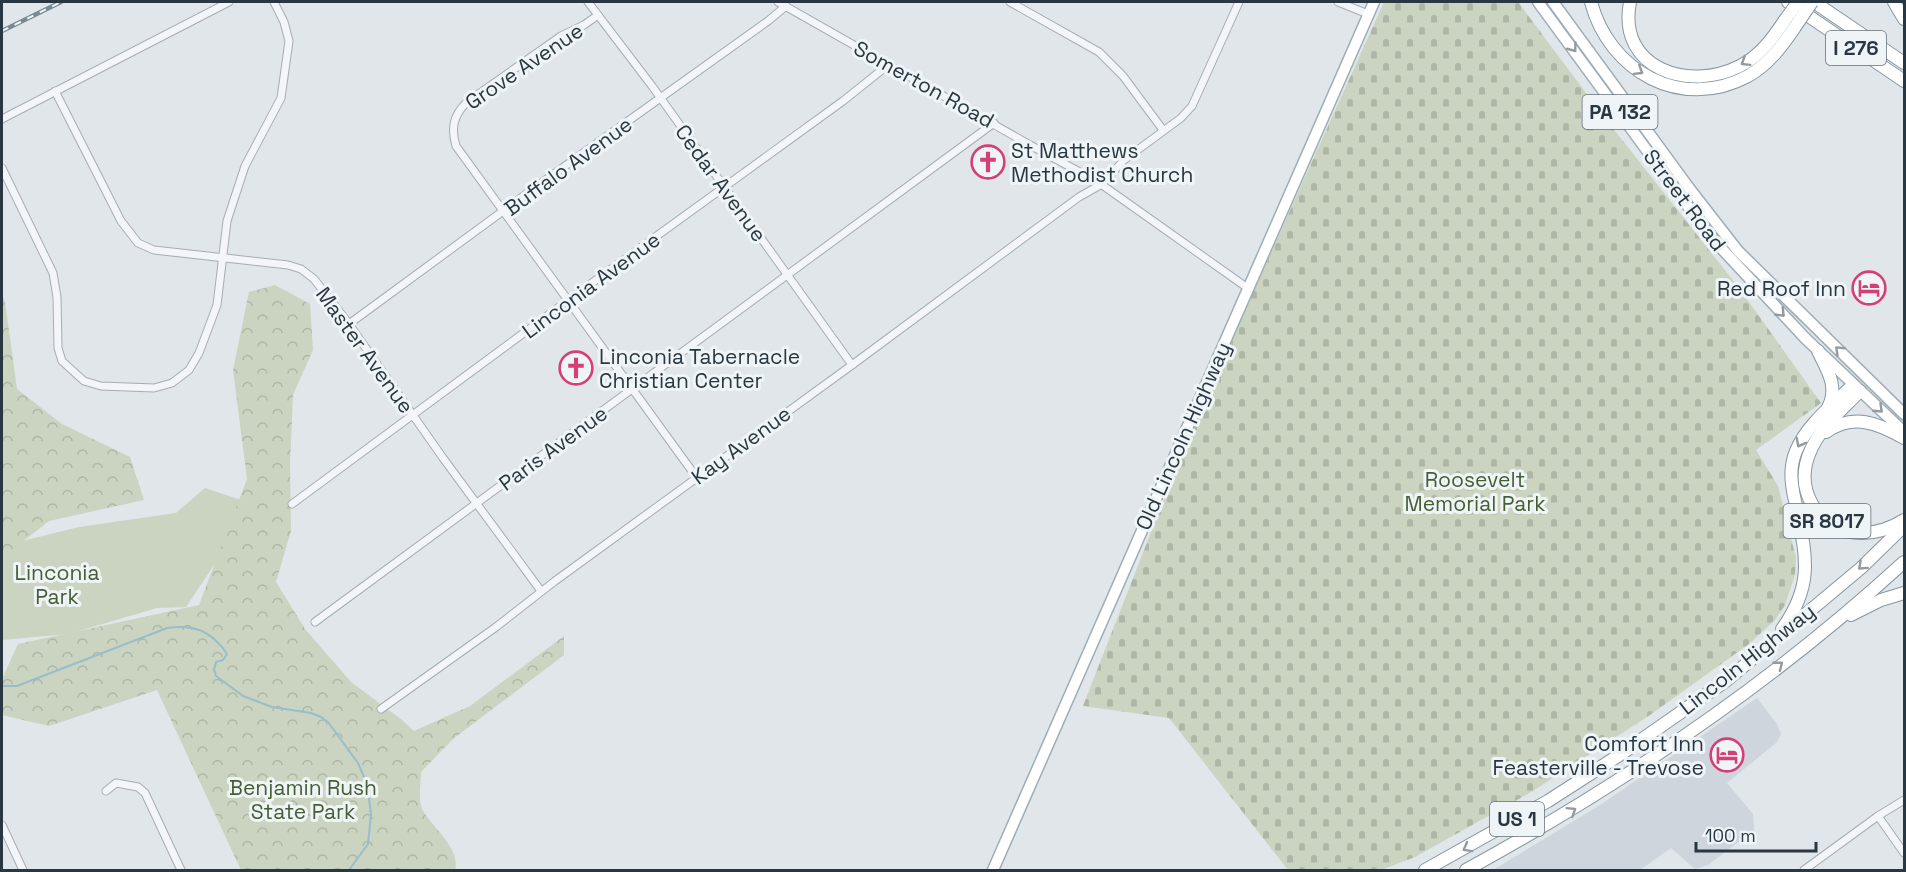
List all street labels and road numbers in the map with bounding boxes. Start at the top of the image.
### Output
street label: Grove Avenue [460,17,588,115]
road number: I 276 [1826,31,1886,65]
street label: Somerton Road [849,34,999,134]
road number: PA 132 [1582,95,1658,129]
street label: Buffalo Avenue [499,110,637,222]
street label: Cedar Avenue [669,119,773,247]
street label: Street Road [1638,144,1732,256]
street label: Linconia Avenue [517,226,665,344]
street label: Master Avenue [310,281,420,419]
street label: Old Lincoln Highway [1129,338,1237,534]
street label: Paris Avenue [493,399,613,497]
street label: Kay Avenue [686,400,796,490]
road number: SR 8017 [1784,504,1870,538]
street label: Lincoln Highway [1674,598,1820,720]
road number: US 1 [1490,802,1544,836]

